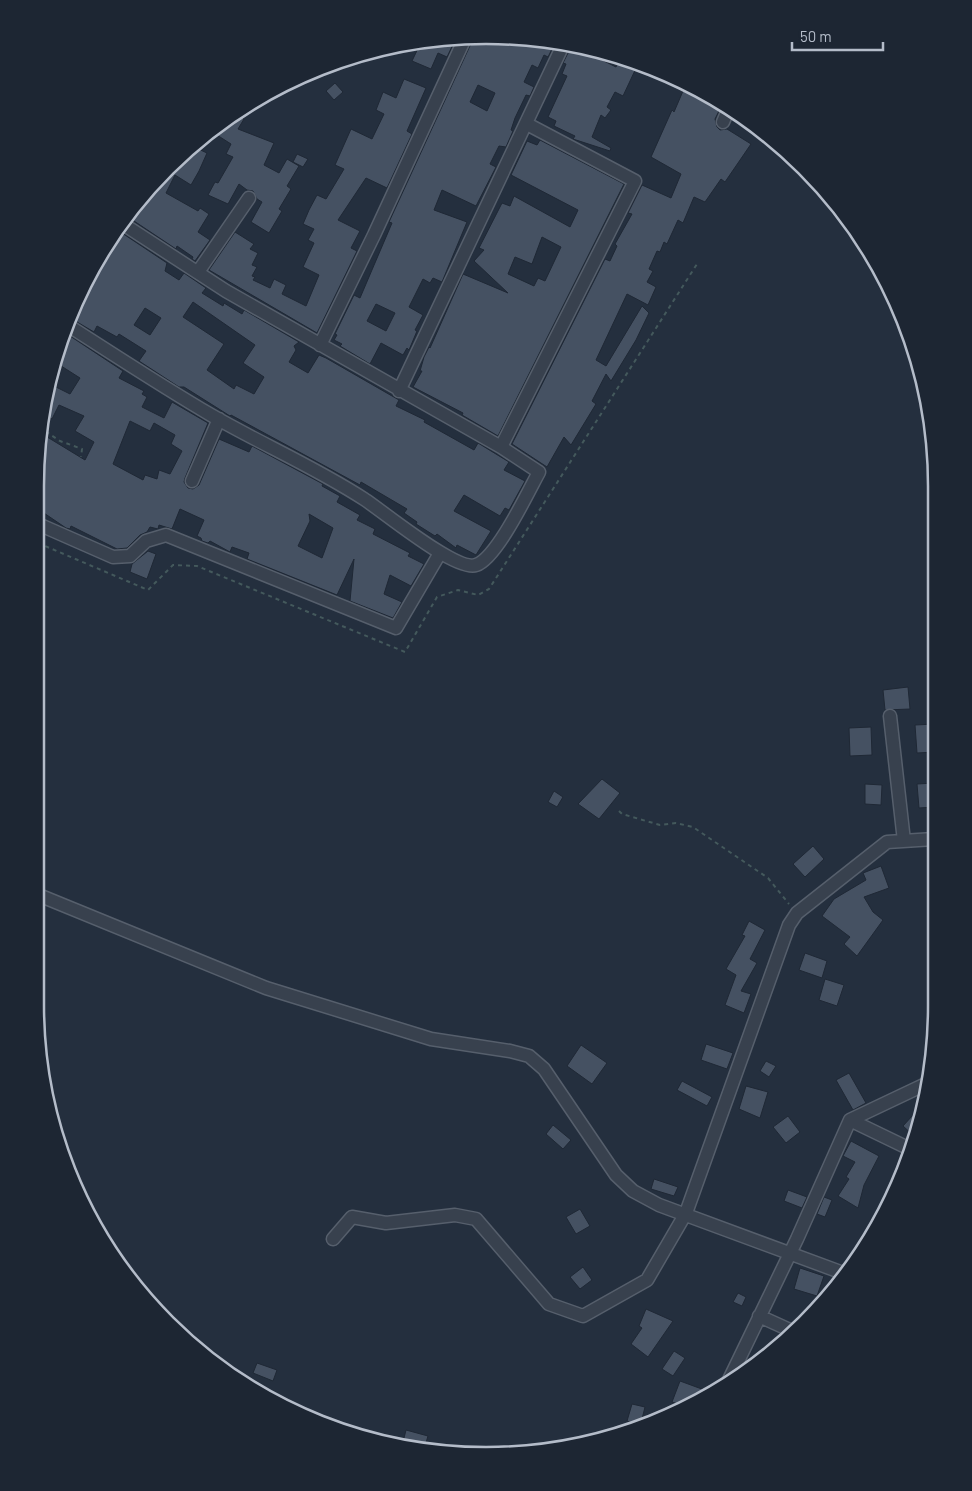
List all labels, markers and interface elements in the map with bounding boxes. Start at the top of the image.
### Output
scale bar [792,20,883,52]
text: 50 m [800,27,832,45]

